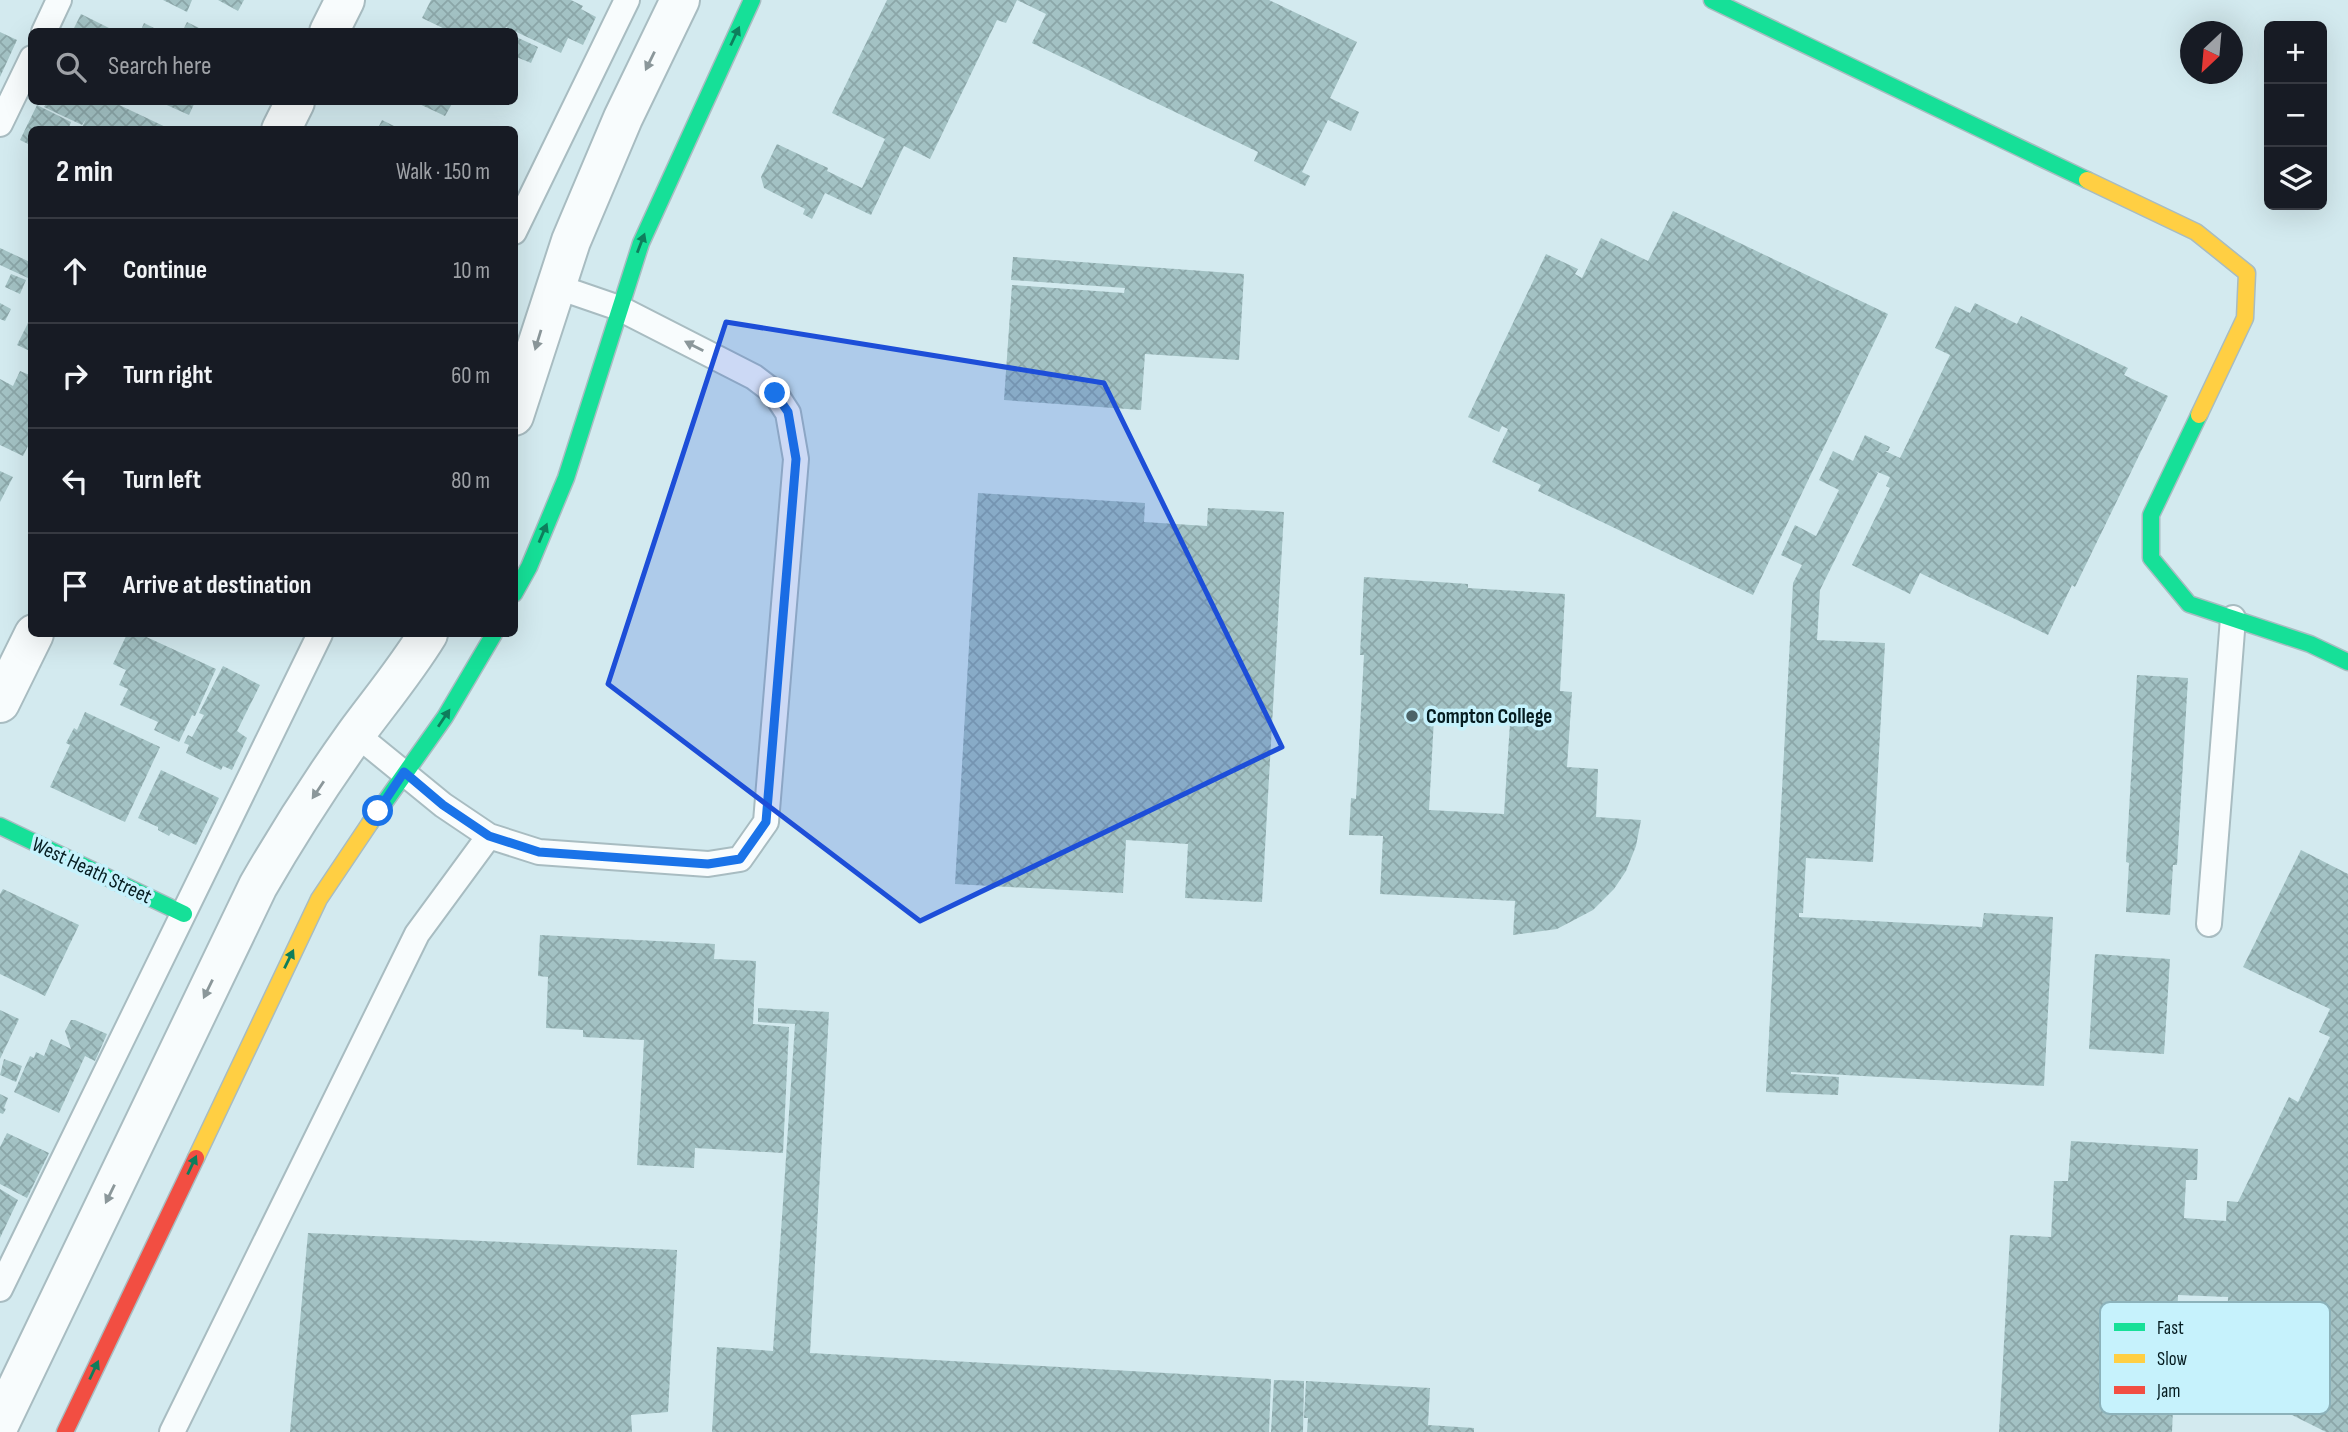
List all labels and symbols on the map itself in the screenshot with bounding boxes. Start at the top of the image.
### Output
north arrow [2180,21,2243,84]
one-way arrow [729,26,741,46]
one-way arrow [644,51,656,71]
one-way arrow [636,233,647,254]
one-way arrow [532,330,543,351]
one-way arrow [684,340,704,351]
route end [759,377,790,408]
one-way arrow [538,522,549,543]
place label: Compton College [1426,704,1552,729]
one-way arrow [437,708,450,727]
marker: Compton College [1404,708,1420,724]
one-way arrow [311,780,324,800]
route start [362,795,393,826]
street label: West Heath Street [28,832,156,909]
one-way arrow [283,949,295,969]
one-way arrow [203,979,214,999]
one-way arrow [186,1155,197,1175]
one-way arrow [104,1184,116,1204]
legend [2100,1302,2330,1414]
text: Fast [2157,1317,2184,1340]
text: Slow [2157,1348,2187,1371]
one-way arrow [89,1360,100,1380]
text: Jam [2156,1380,2180,1403]

